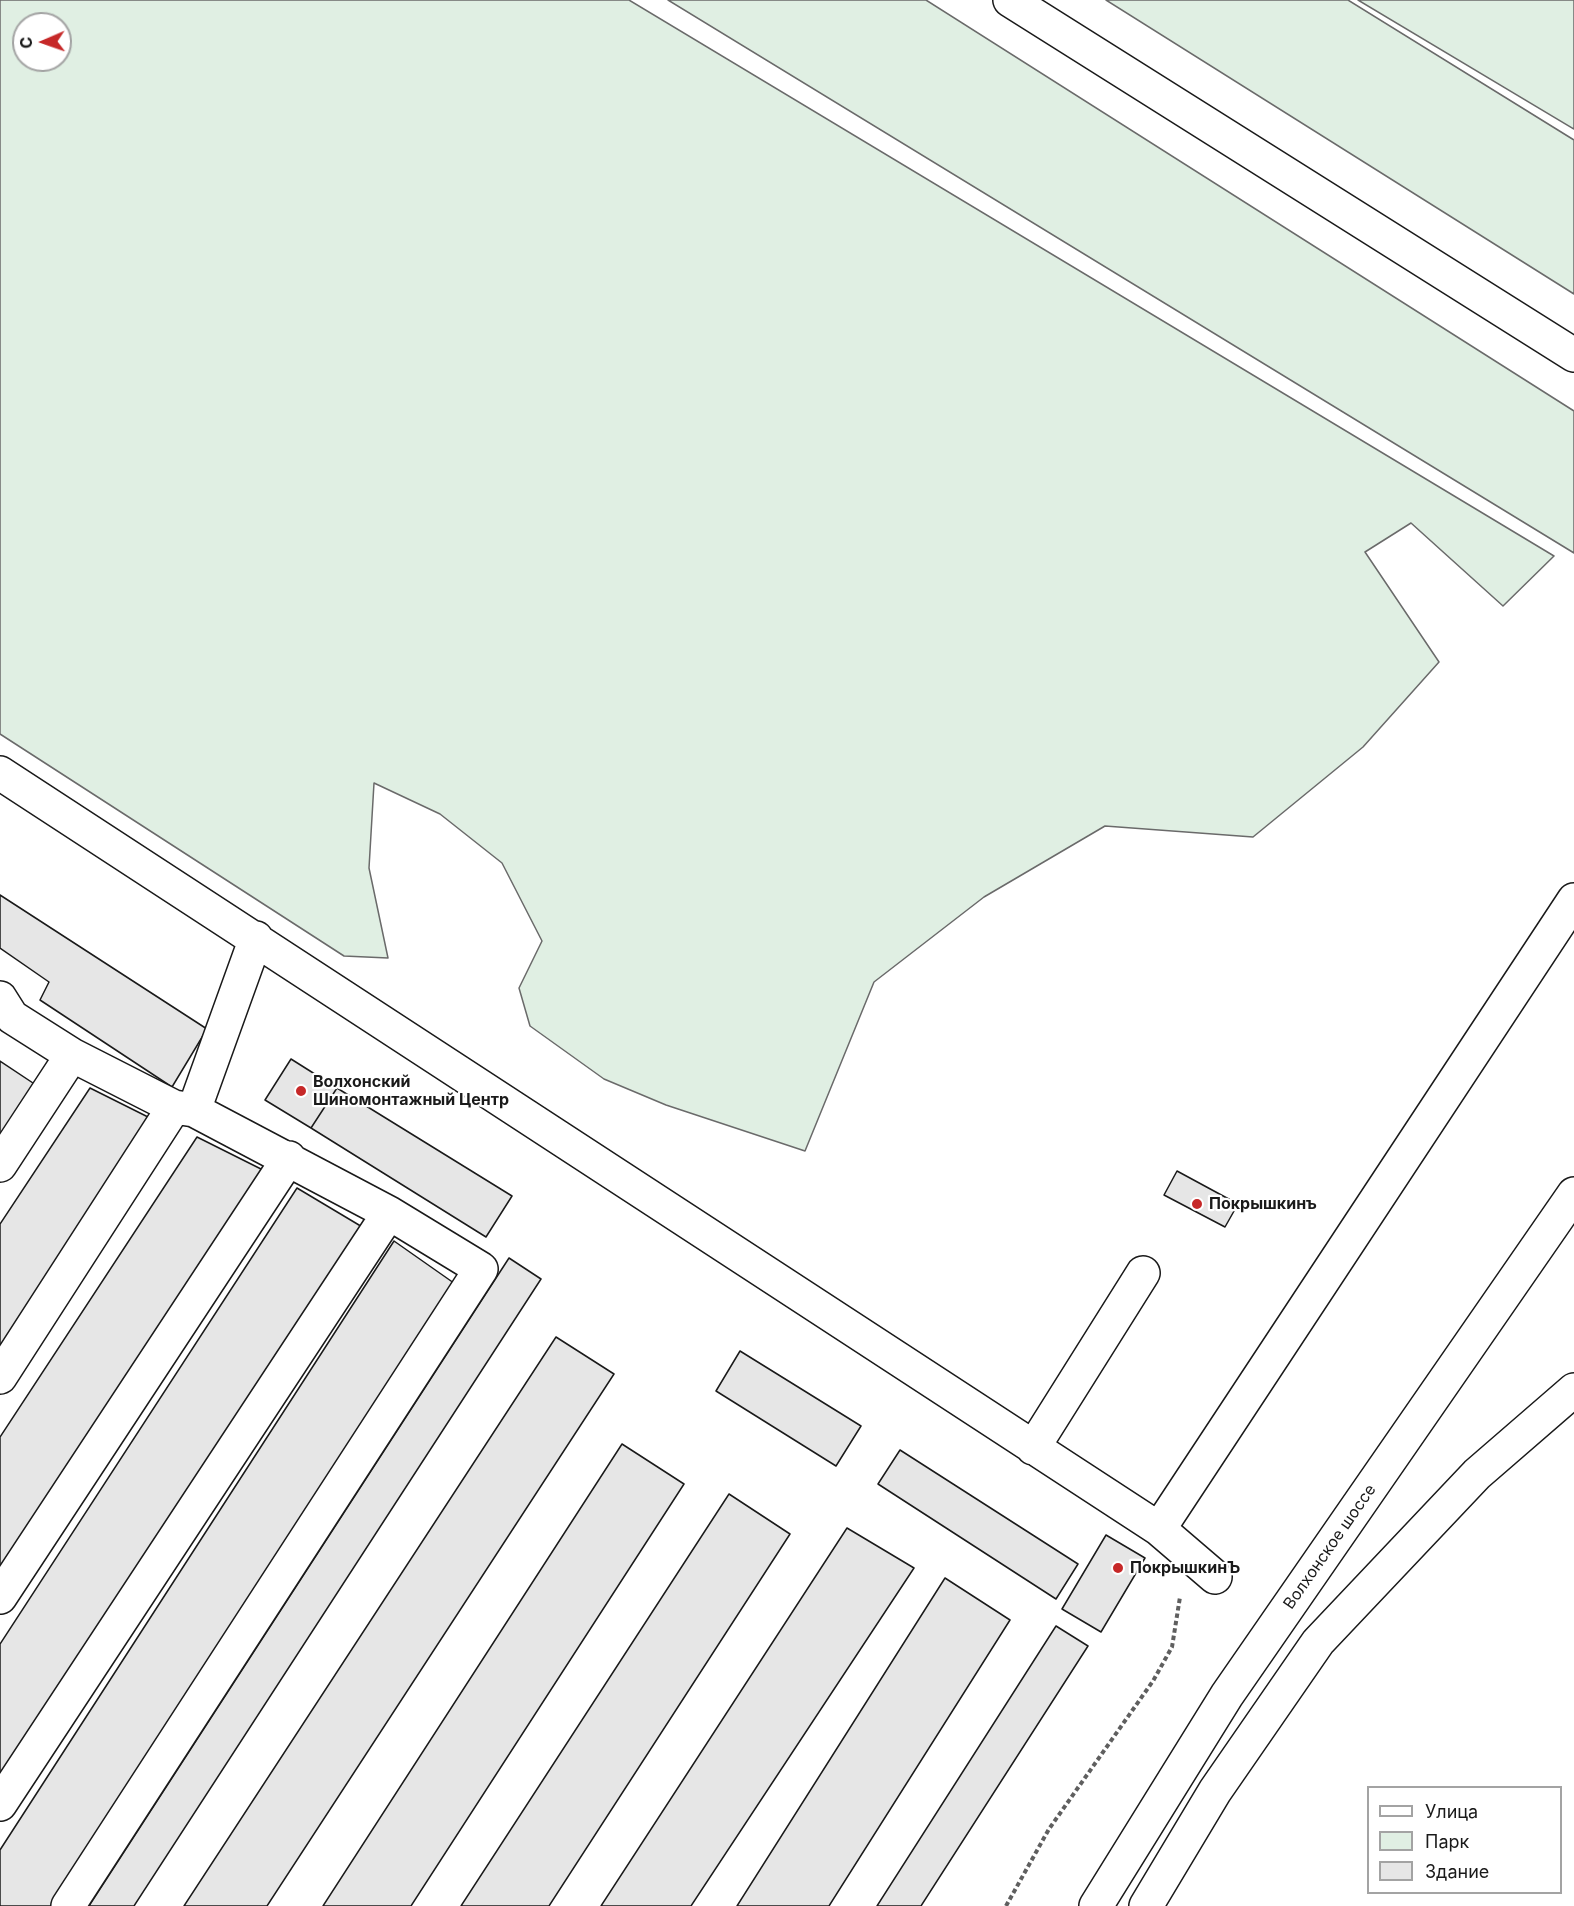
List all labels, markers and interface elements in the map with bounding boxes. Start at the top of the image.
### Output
north arrow [12,12,72,72]
text: С [16,36,36,49]
place label: Волхонский Шиномонтажный Центр [313,1072,509,1110]
marker: Волхонский Шиномонтажный Центр [294,1084,308,1098]
place label: Покрышкинъ [1209,1194,1317,1214]
marker: Покрышкинъ [1190,1197,1204,1211]
street label: Волхонское шоссе [1280,1481,1380,1613]
place label: ПокрышкинЪ [1130,1558,1240,1578]
marker: ПокрышкинЪ [1111,1561,1125,1575]
legend [1367,1786,1562,1894]
text: Улица [1425,1801,1478,1822]
text: Парк [1425,1831,1469,1852]
text: Здание [1425,1861,1489,1882]

